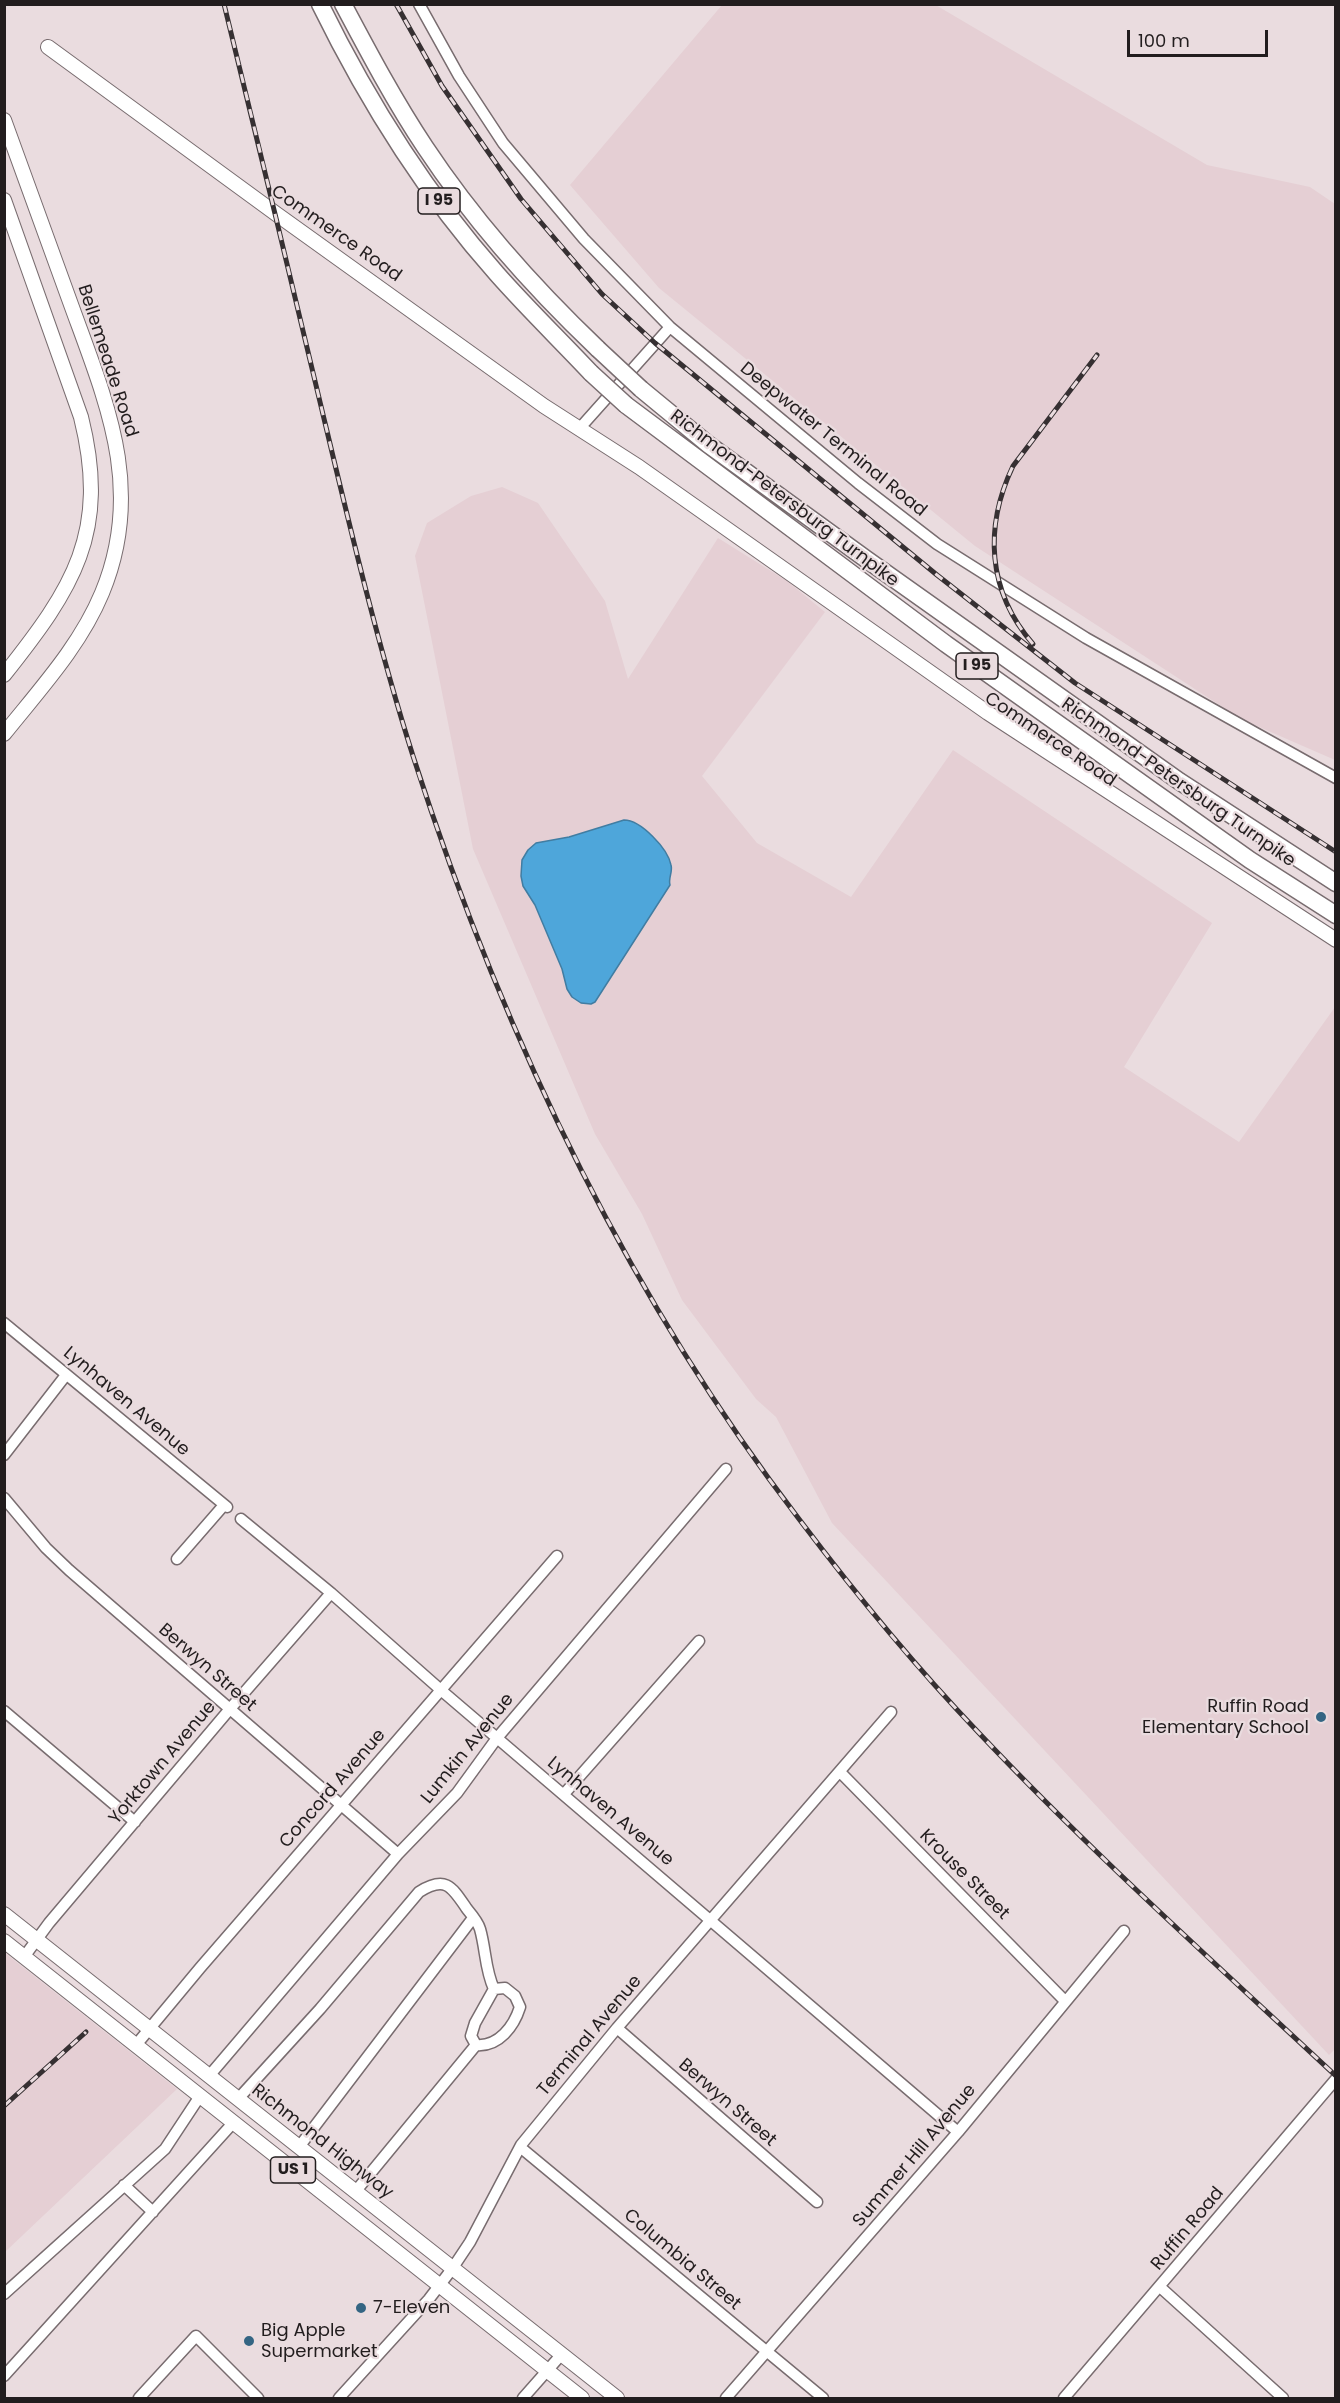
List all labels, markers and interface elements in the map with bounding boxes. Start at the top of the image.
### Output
scale bar [1130,18,1271,56]
text: 100 m [1138,28,1190,53]
street label: Commerce Road [267,181,405,287]
road number: I 95 [418,188,460,214]
street label: Bellemeade Road [72,282,142,440]
street label: Deepwater Terminal Road [735,358,931,522]
street label: Richmond-Petersburg Turnpike [665,406,903,592]
road number: I 95 [956,653,998,679]
street label: Commerce Road [980,688,1120,792]
street label: Richmond-Petersburg Turnpike [1057,694,1299,872]
street label: Lynhaven Avenue [58,1343,194,1461]
street label: Berwyn Street [154,1620,260,1716]
street label: Lumkin Avenue [417,1690,519,1808]
place label: Ruffin Road Elementary School [1142,1696,1309,1738]
street label: Yorktown Avenue [105,1697,221,1829]
marker: Ruffin Road Elementary School [1314,1710,1328,1724]
street label: Concord Avenue [275,1725,391,1853]
street label: Lynhaven Avenue [542,1753,678,1871]
street label: Krouse Street [914,1825,1014,1925]
street label: Terminal Avenue [533,1971,647,2101]
street label: Berwyn Street [674,2055,780,2151]
street label: Richmond Highway [247,2080,397,2204]
street label: Summer Hill Avenue [849,2080,981,2232]
road number: US 1 [270,2157,316,2183]
street label: Ruffin Road [1147,2183,1229,2275]
street label: Columbia Street [619,2205,745,2315]
place label: 7-Eleven [373,2297,450,2319]
marker: 7-Eleven [354,2301,368,2315]
place label: Big Apple Supermarket [261,2320,378,2362]
marker: Big Apple Supermarket [242,2334,256,2348]

